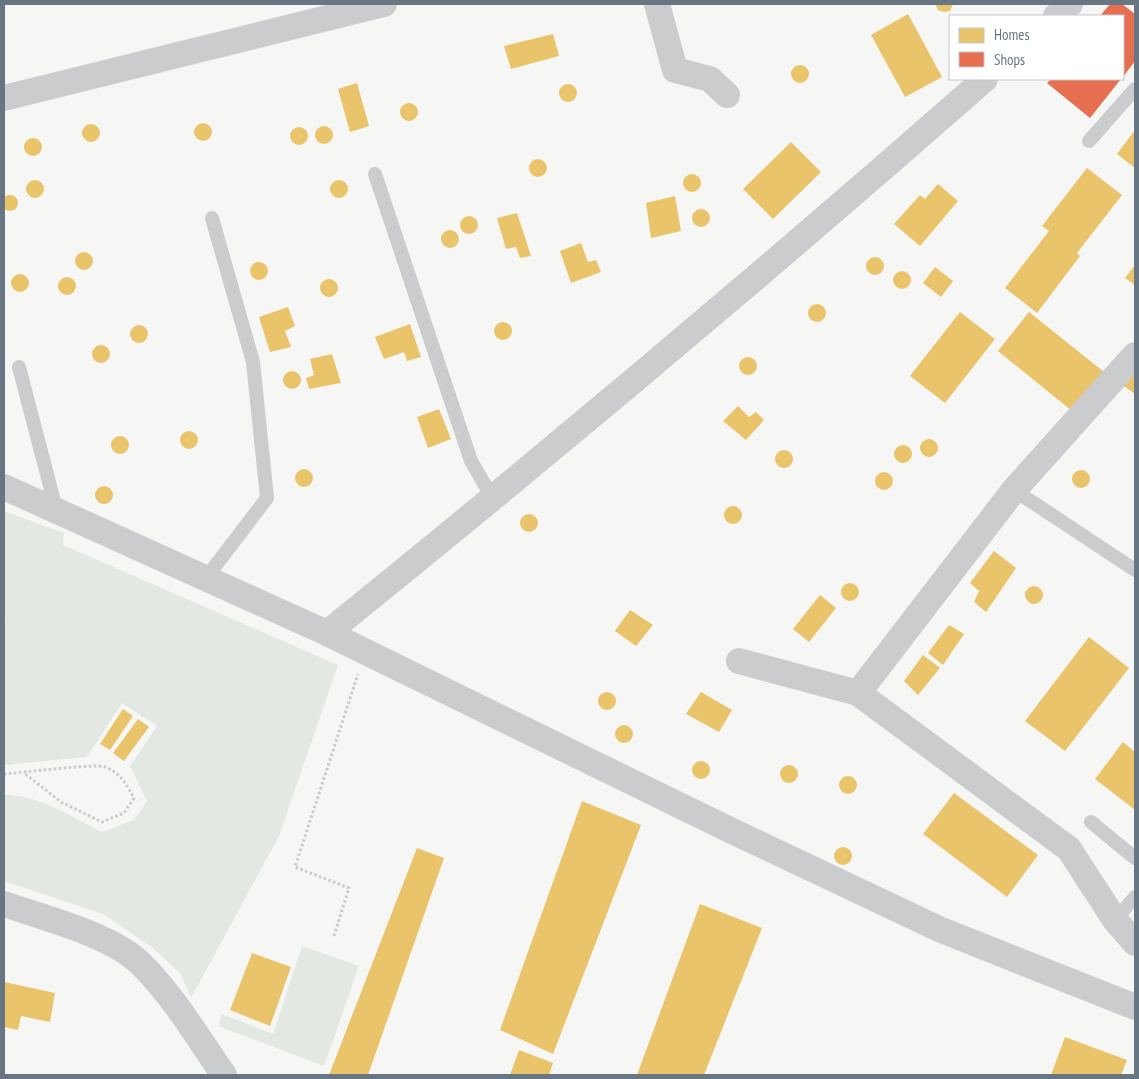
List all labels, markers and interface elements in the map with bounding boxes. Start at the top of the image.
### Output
legend [949,15,1124,80]
text: Homes [994,25,1030,44]
text: Shops [994,50,1025,69]

